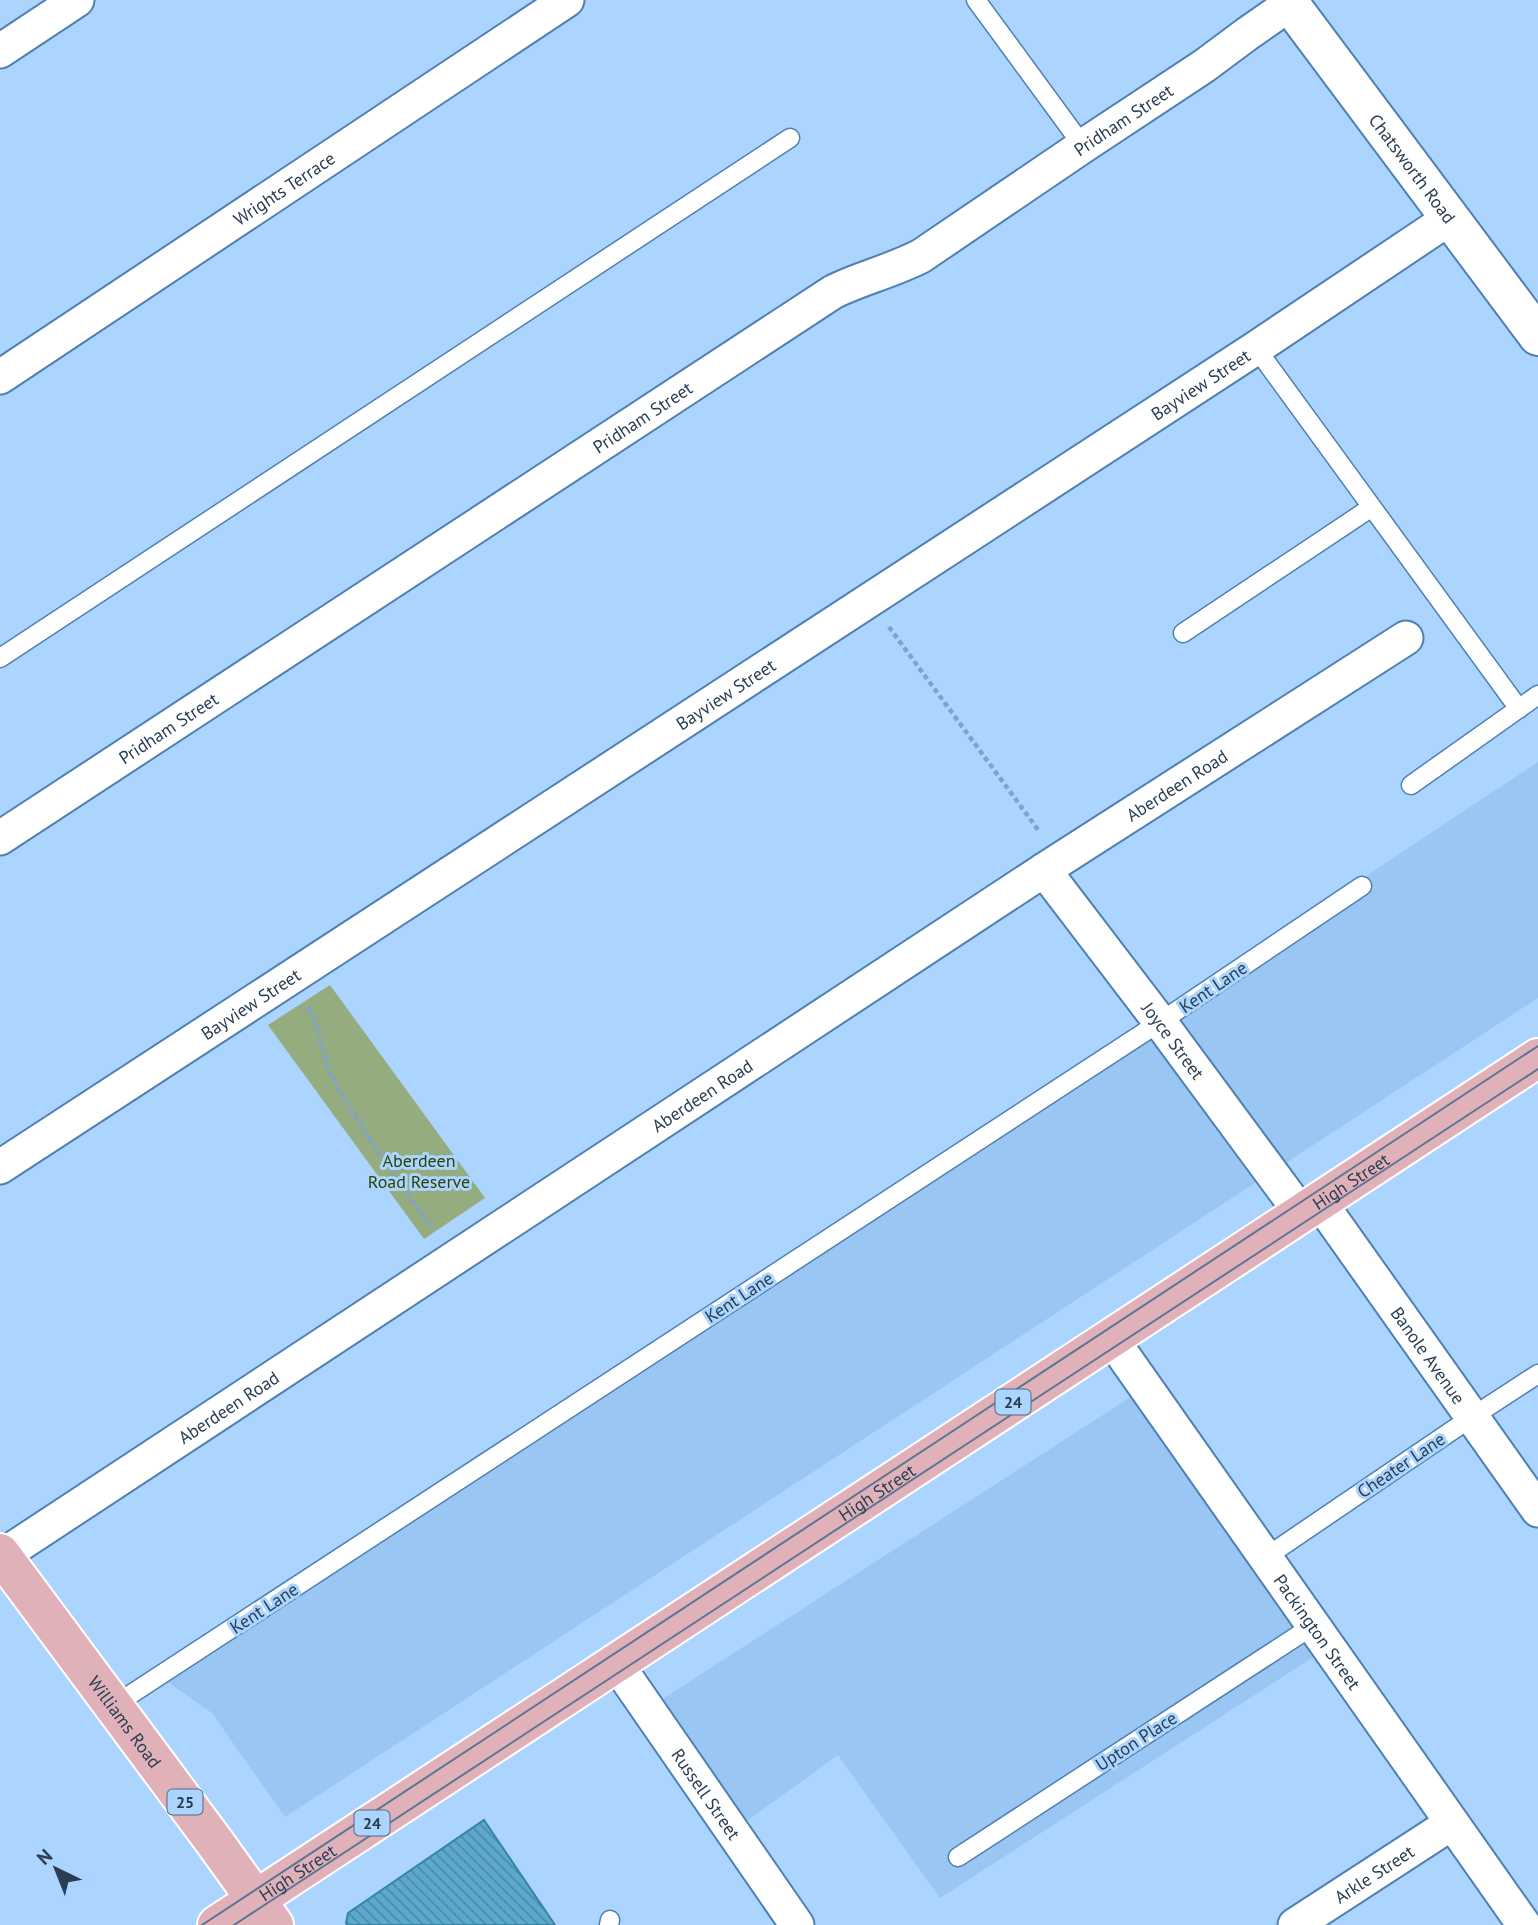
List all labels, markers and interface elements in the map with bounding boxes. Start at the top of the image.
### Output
street label: Pridham Street [1069,78,1177,161]
street label: Chatsworth Road [1364,109,1461,228]
street label: Wrights Terrace [229,146,339,230]
street label: Bayview Street [1146,343,1254,425]
street label: Pridham Street [588,376,696,458]
street label: Bayview Street [671,653,779,735]
street label: Pridham Street [114,687,222,769]
street label: Aberdeen Road [1121,744,1232,826]
street label: Kent Lane [1175,956,1251,1018]
street label: Bayview Street [196,963,305,1044]
street label: Joyce Street [1137,996,1210,1084]
street label: Aberdeen Road [647,1054,757,1137]
street label: High Street [1308,1147,1393,1215]
park label: Aberdeen Road Reserve [368,1149,470,1193]
street label: Kent Lane [700,1266,778,1328]
street label: Banole Avenue [1386,1302,1471,1408]
street label: Aberdeen Road [174,1365,283,1449]
road number: 24 [996,1390,1030,1414]
street label: Cheater Lane [1353,1427,1449,1503]
street label: High Street [834,1459,919,1526]
street label: Packington Street [1269,1569,1366,1694]
street label: Kent Lane [225,1577,303,1639]
street label: Williams Road [83,1671,167,1772]
street label: Upton Place [1091,1706,1181,1776]
street label: Russell Street [667,1744,746,1844]
road number: 25 [168,1790,202,1814]
road number: 24 [354,1811,390,1836]
north arrow [21,1834,91,1904]
street label: High Street [254,1839,340,1906]
street label: Arkle Street [1330,1839,1418,1908]
text: N [32,1844,57,1870]

